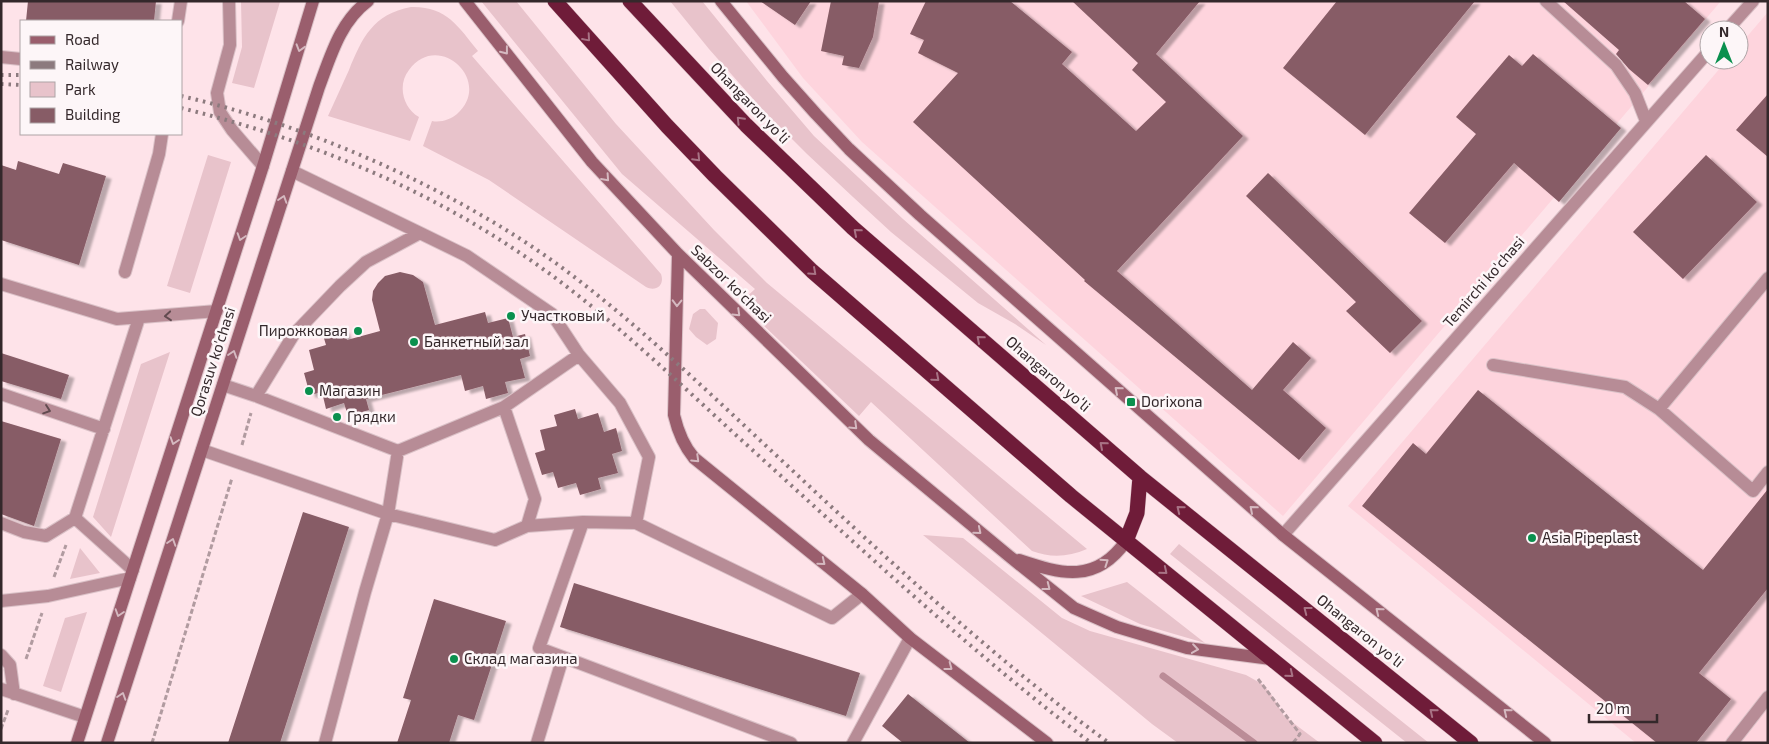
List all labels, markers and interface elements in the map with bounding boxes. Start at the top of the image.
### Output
legend [20,20,182,135]
north arrow [1699,20,1749,70]
text: N [1719,23,1729,40]
text: Road [65,30,100,48]
one-way arrow [581,33,590,42]
one-way arrow [295,44,305,52]
one-way arrow [499,45,507,54]
text: Railway [65,55,119,73]
street label: Ohangaron yoʻli [707,58,794,147]
text: Park [65,80,96,98]
text: Building [65,105,121,123]
one-way arrow [737,116,746,125]
one-way arrow [691,152,700,161]
one-way arrow [600,172,609,181]
one-way arrow [277,195,287,204]
one-way arrow [854,229,863,238]
one-way arrow [236,232,246,240]
street label: Temirchi ko'chasi [1439,232,1528,331]
street label: Sabzor ko'chasi [688,240,776,326]
one-way arrow [808,266,817,275]
one-way arrow [671,299,682,307]
street label: Qorasuv ko'chasi [186,305,239,419]
place label: Участковый [521,306,605,324]
one-way arrow [731,307,740,316]
one-way arrow [164,310,172,321]
marker: Участковый [505,310,517,322]
place label: Пирожковая [259,321,348,339]
marker: Пирожковая [352,325,364,337]
place label: Банкетный зал [424,332,529,350]
street label: Ohangaron yoʻli [1003,332,1095,415]
one-way arrow [977,335,986,344]
marker: Банкетный зал [408,336,420,348]
one-way arrow [227,350,237,358]
one-way arrow [930,373,939,382]
place label: Магазин [319,381,381,399]
marker: Магазин [303,385,315,397]
one-way arrow [1114,387,1123,396]
place label: Dorixona [1141,392,1202,410]
marker: Dorixona [1125,396,1137,408]
one-way arrow [43,404,51,414]
place label: Грядки [347,407,396,425]
marker: Грядки [331,411,343,423]
one-way arrow [849,420,858,429]
one-way arrow [170,437,180,445]
one-way arrow [1100,442,1109,451]
one-way arrow [690,453,699,462]
one-way arrow [1177,506,1186,514]
one-way arrow [1250,506,1259,515]
one-way arrow [973,525,982,534]
place label: Asia Pipeplast [1542,528,1639,546]
marker: Asia Pipeplast [1526,532,1538,544]
one-way arrow [167,538,177,546]
one-way arrow [816,557,825,565]
one-way arrow [1100,559,1109,568]
one-way arrow [1158,566,1167,574]
one-way arrow [1042,581,1051,590]
street label: Ohangaron yoʻli [1314,590,1408,671]
one-way arrow [115,608,125,616]
one-way arrow [1304,608,1313,616]
one-way arrow [1376,608,1385,617]
one-way arrow [1192,643,1200,654]
place label: Склад магазина [464,649,577,667]
marker: Склад магазина [448,653,460,665]
one-way arrow [943,662,952,670]
one-way arrow [1284,668,1293,676]
scale bar [1589,692,1656,724]
one-way arrow [117,693,127,701]
text: 20 m [1596,699,1630,717]
one-way arrow [1430,709,1439,718]
one-way arrow [1503,709,1512,718]

